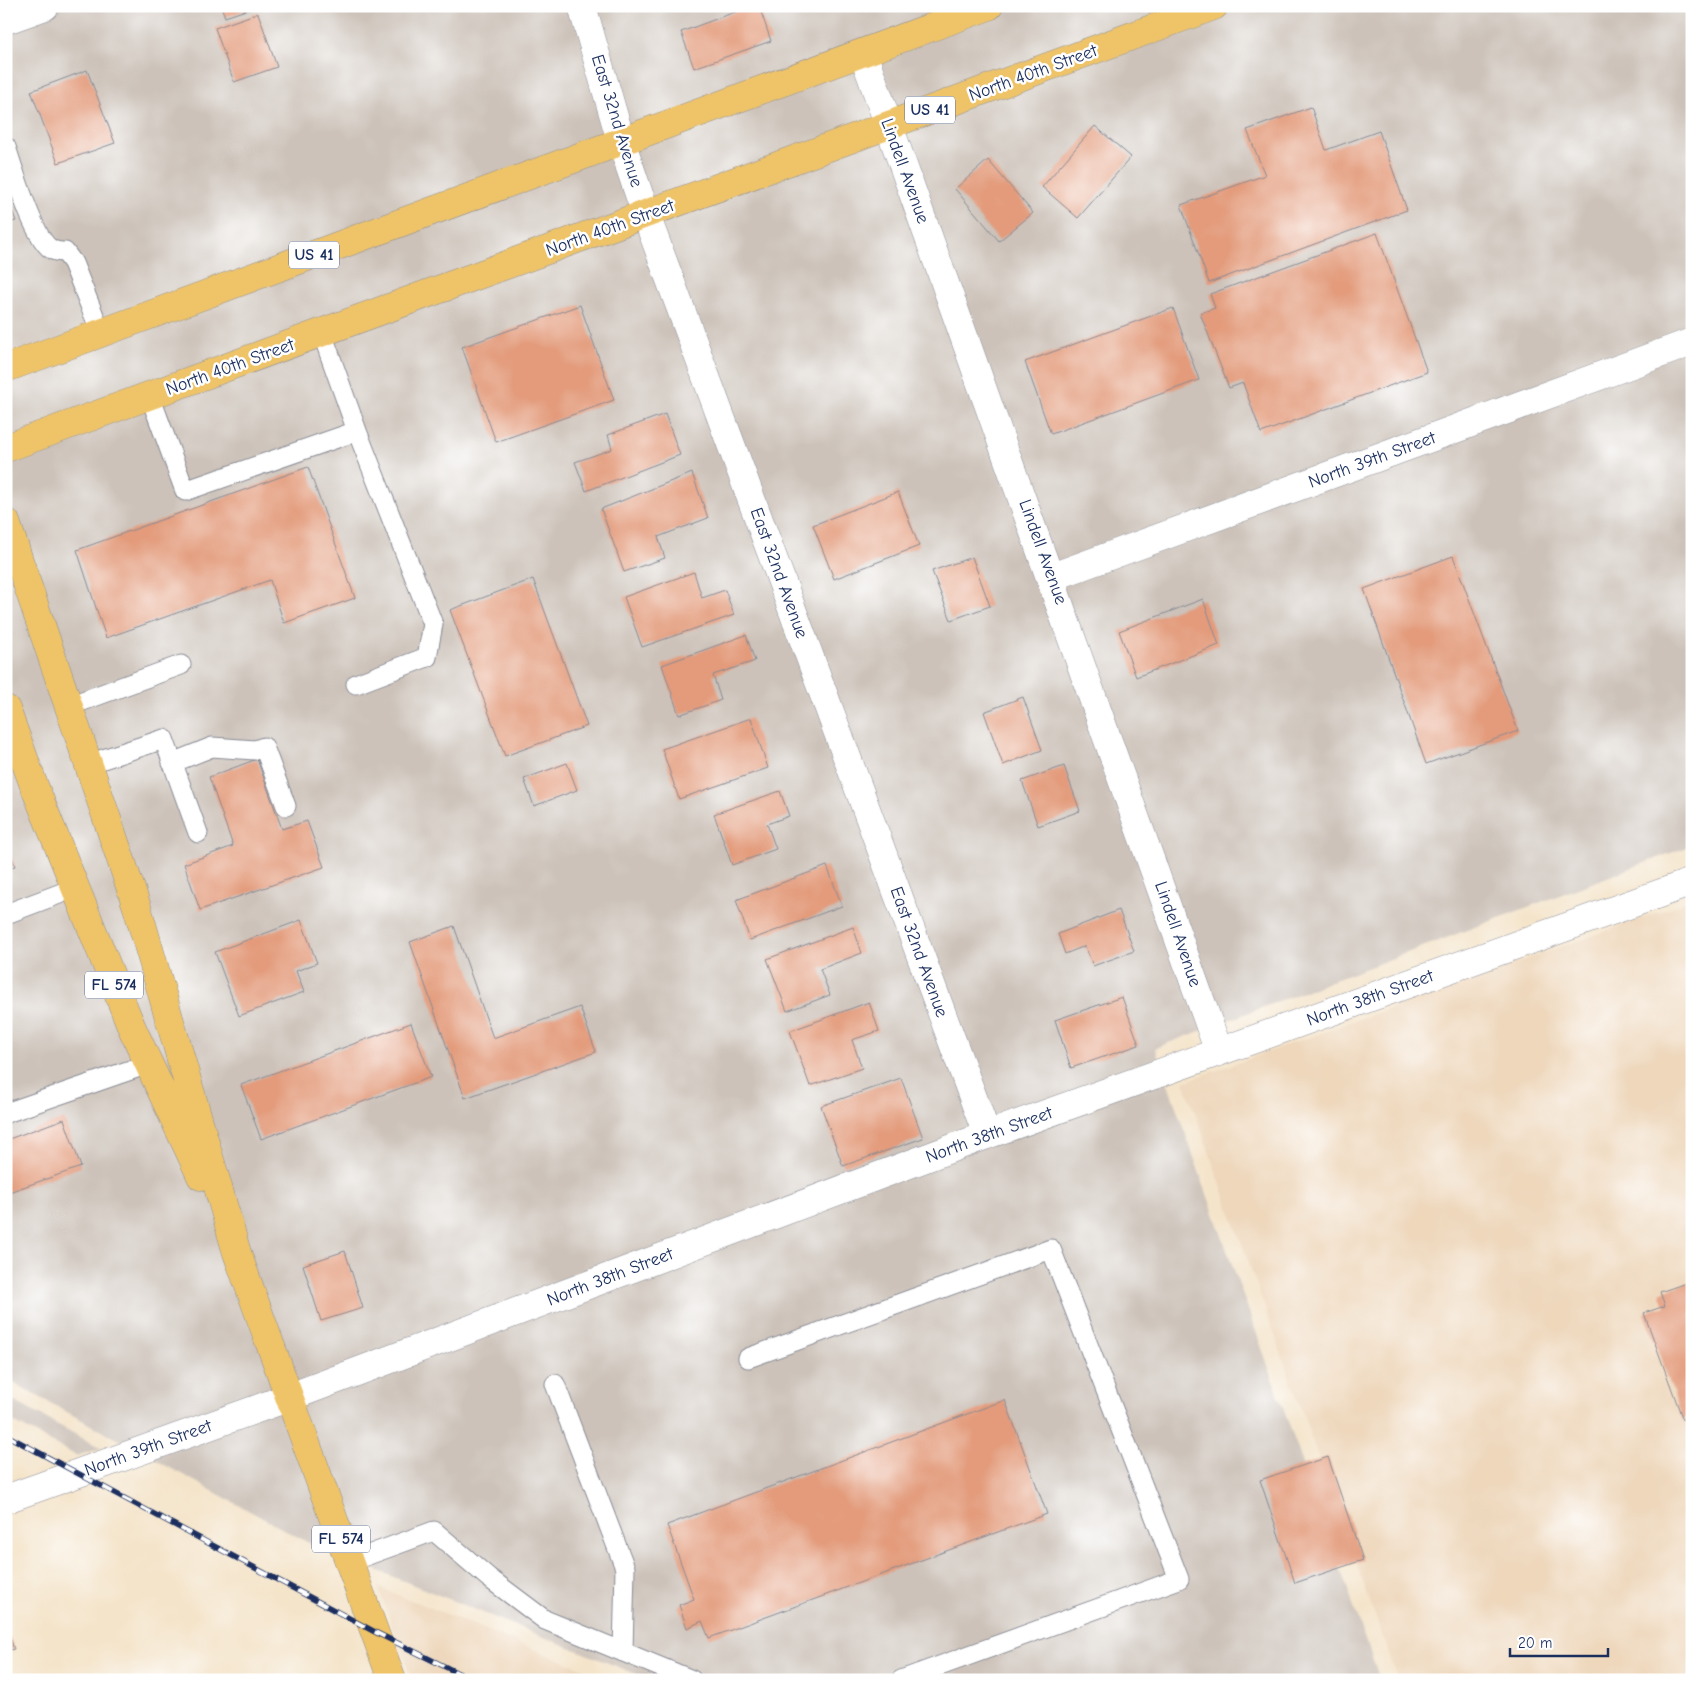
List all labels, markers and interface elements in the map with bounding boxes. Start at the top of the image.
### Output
street label: North 40th Street [966,40,1101,106]
street label: East 32nd Avenue [587,52,647,190]
road number: US 41 [905,96,955,124]
street label: Lindell Avenue [876,116,934,226]
street label: North 40th Street [543,195,678,261]
road number: US 41 [289,242,339,268]
street label: North 40th Street [163,334,298,400]
street label: North 39th Street [1306,427,1439,493]
street label: Lindell Avenue [1014,497,1072,607]
street label: East 32nd Avenue [746,505,812,641]
street label: Lindell Avenue [1150,878,1206,990]
street label: East 32nd Avenue [886,884,952,1020]
street label: North 38th Street [1304,965,1437,1031]
road number: FL 574 [85,972,143,998]
street label: North 38th Street [923,1102,1056,1168]
street label: North 38th Street [544,1243,677,1311]
street label: North 39th Street [82,1415,215,1481]
road number: FL 574 [312,1526,370,1552]
scale bar [1510,1626,1608,1658]
text: 20 m [1518,1634,1552,1652]

